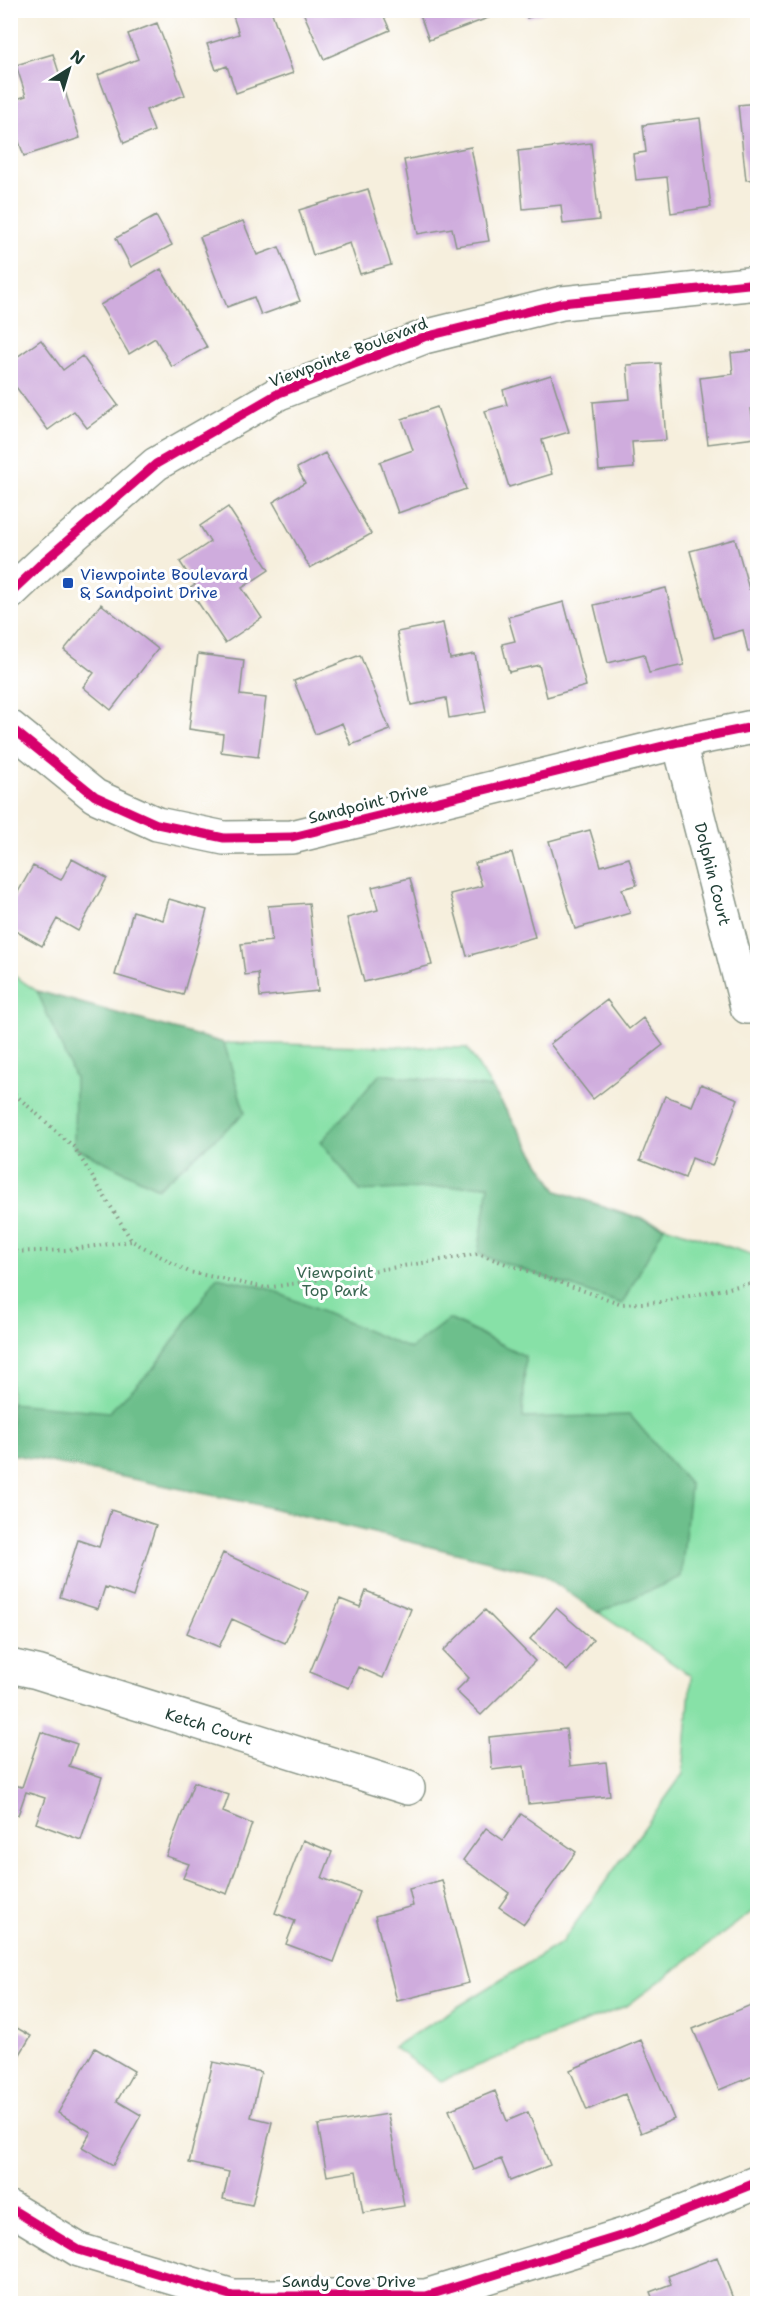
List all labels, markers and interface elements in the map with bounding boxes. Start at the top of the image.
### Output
north arrow [39,39,99,99]
text: N [66,45,89,70]
street label: Viewpointe Boulevard [266,313,430,392]
place label: Viewpointe Boulevard & Sandpoint Drive [80,564,248,603]
marker: Viewpointe Boulevard & Sandpoint Drive [61,576,75,590]
street label: Sandpoint Drive [306,778,430,829]
street label: Dolphin Court [690,820,735,928]
park label: Viewpoint Top Park [296,1262,374,1301]
street label: Ketch Court [162,1703,255,1750]
street label: Sandy Cove Drive [282,2271,416,2292]

